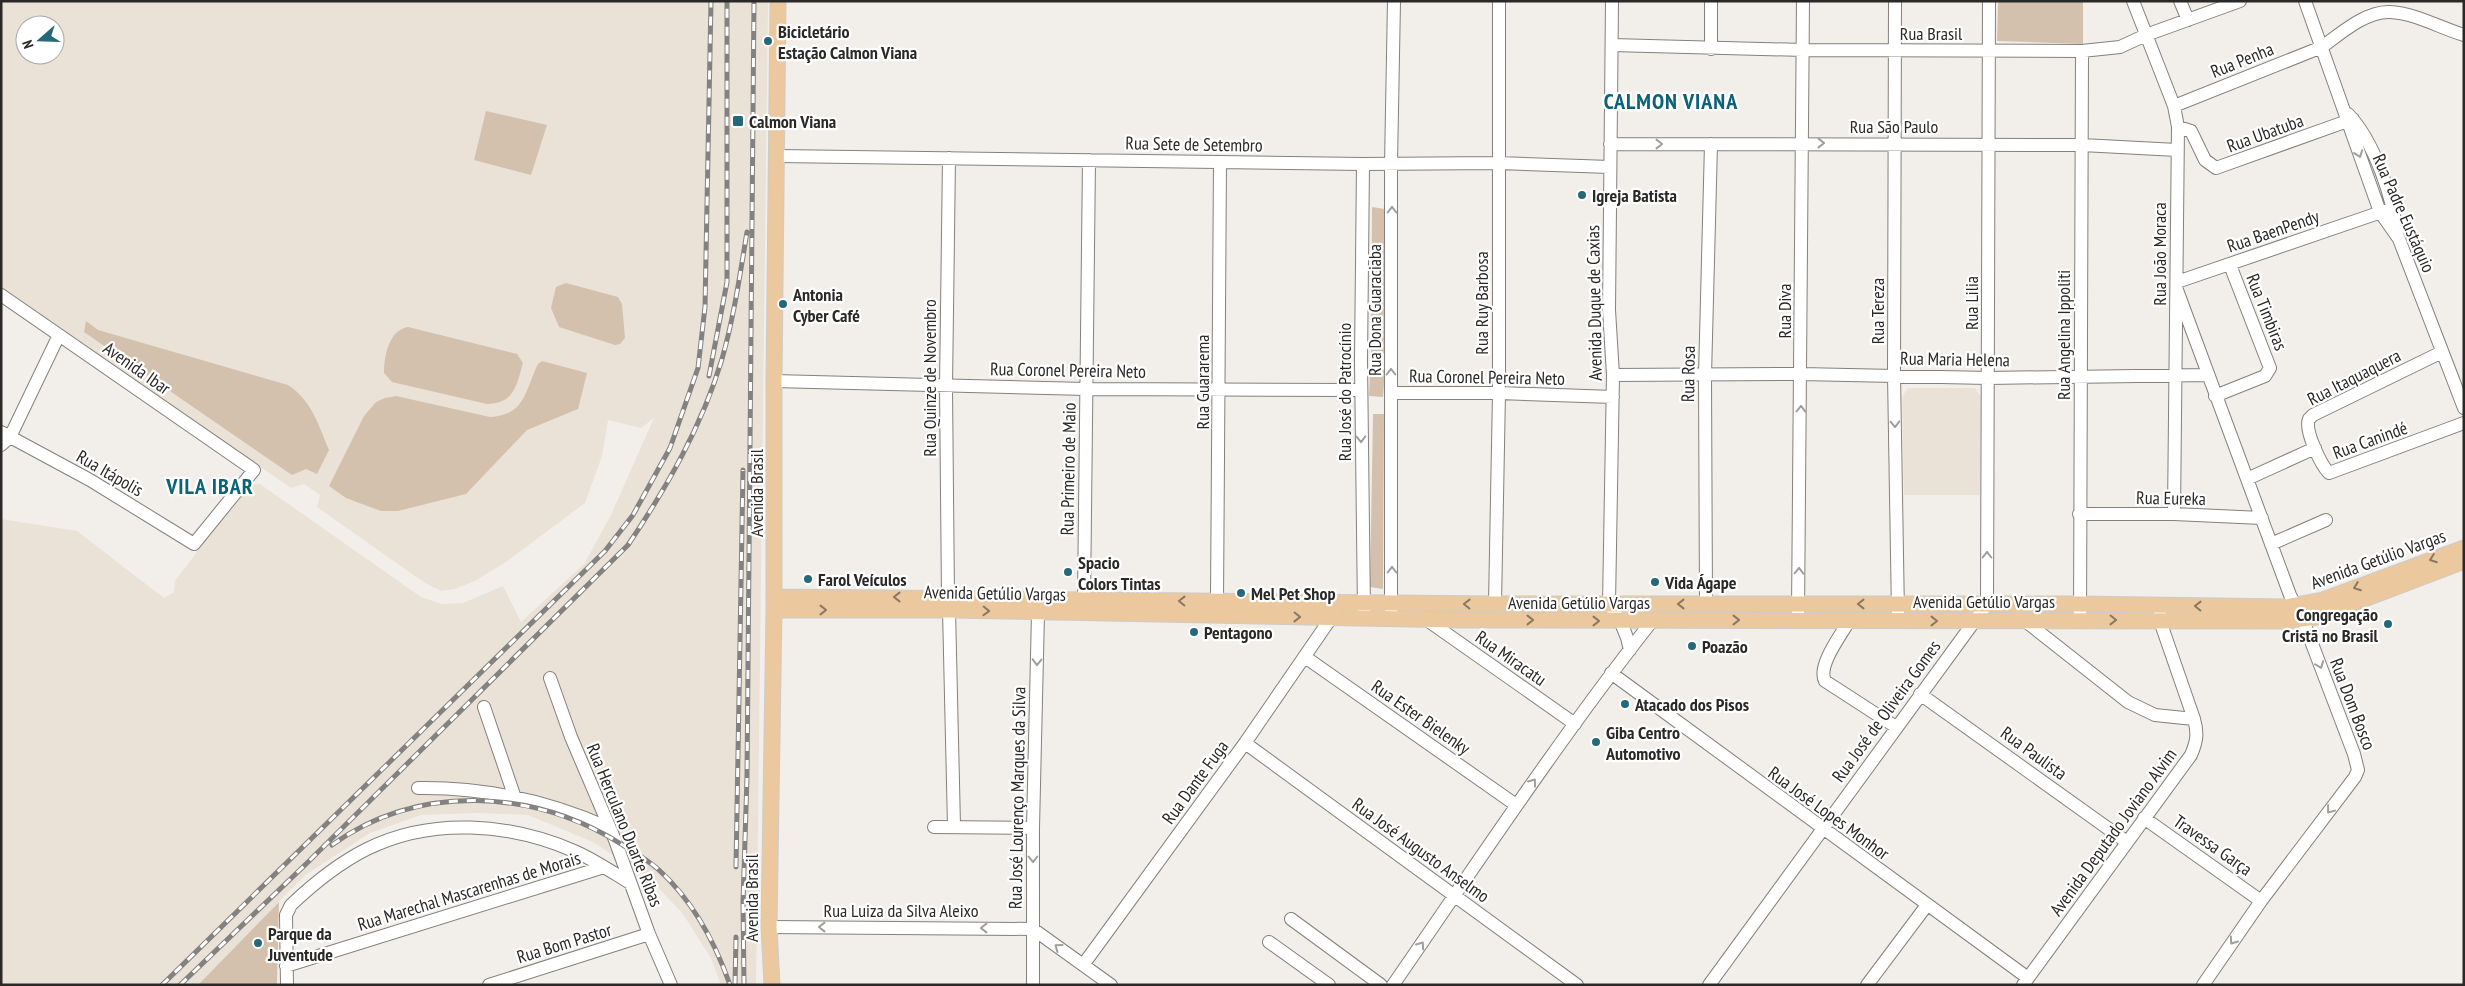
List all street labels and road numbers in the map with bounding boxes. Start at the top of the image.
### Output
street label: Rua Brasil [1900,22,1963,45]
street label: Rua Penha [2207,37,2277,83]
street label: Rua Ubatuba [2224,109,2306,157]
street label: Rua São Paulo [1850,115,1939,138]
street label: Rua Sete de Setembro [1125,131,1263,157]
street label: Rua Padre Eustáquio [2368,150,2440,276]
street label: Rua João Moraca [2148,202,2171,306]
street label: Rua BaenPendy [2224,204,2322,257]
street label: Avenida Duque de Caxias [1581,225,1607,381]
street label: Rua Dona Guaraciaba [1363,244,1386,376]
street label: Rua Ruy Barbosa [1470,251,1493,355]
street label: Rua Angelina Ippoliti [2052,270,2075,400]
street label: Rua Timbiras [2241,270,2293,354]
street label: Rua Lilia [1960,276,1983,330]
street label: Rua Tereza [1866,278,1889,344]
street label: Rua Diva [1773,283,1796,339]
street label: Rua Quinze de Novembro [918,299,941,457]
street label: Rua José do Patrocínio [1333,322,1356,461]
street label: Rua Guararema [1191,335,1214,429]
street label: Avenida Ibar [99,336,175,400]
street label: Rua Itaquaquera [2303,344,2405,410]
street label: Rua Rosa [1676,346,1700,402]
street label: Rua Maria Helena [1900,347,2010,371]
street label: Rua Coronel Pereira Neto [990,357,1146,383]
street label: Rua Coronel Pereira Neto [1409,364,1565,390]
street label: Rua Primeiro de Maio [1055,402,1081,536]
street label: Rua Canindé [2330,416,2410,464]
street label: Rua Itápolis [72,445,148,501]
street label: Avenida Brasil [745,448,768,537]
street label: Rua Eureka [2136,486,2206,510]
street label: Avenida Getúlio Vargas [2307,524,2449,594]
street label: Avenida Getúlio Vargas [924,580,1066,606]
street label: Avenida Getúlio Vargas [1913,590,2055,613]
street label: Avenida Getúlio Vargas [1508,591,1650,614]
street label: Rua Miracatu [1471,625,1551,691]
street label: Rua José de Oliveira Gomes [1827,635,1945,787]
street label: Rua Dom Bosco [2325,655,2381,753]
street label: Rua Ester Bielenky [1367,674,1475,760]
street label: Rua José Lourenço Marques da Silva [1004,687,1030,909]
street label: Rua Paulista [1996,721,2072,785]
street label: Rua Dante Fuga [1157,735,1233,829]
street label: Rua Herculano Duarte Ribas [582,740,668,910]
street label: Avenida Deputado Joviano Alvim [2045,744,2181,920]
street label: Rua José Lopes Monhor [1764,761,1894,865]
street label: Rua José Augusto Anselmo [1348,793,1494,908]
street label: Travessa Garça [2169,810,2257,880]
street label: Rua Marechal Mascarenhas de Morais [355,846,583,936]
street label: Avenida Brasil [740,853,763,942]
street label: Rua Luiza da Silva Aleixo [824,899,979,922]
street label: Rua Bom Pastor [514,918,614,968]

